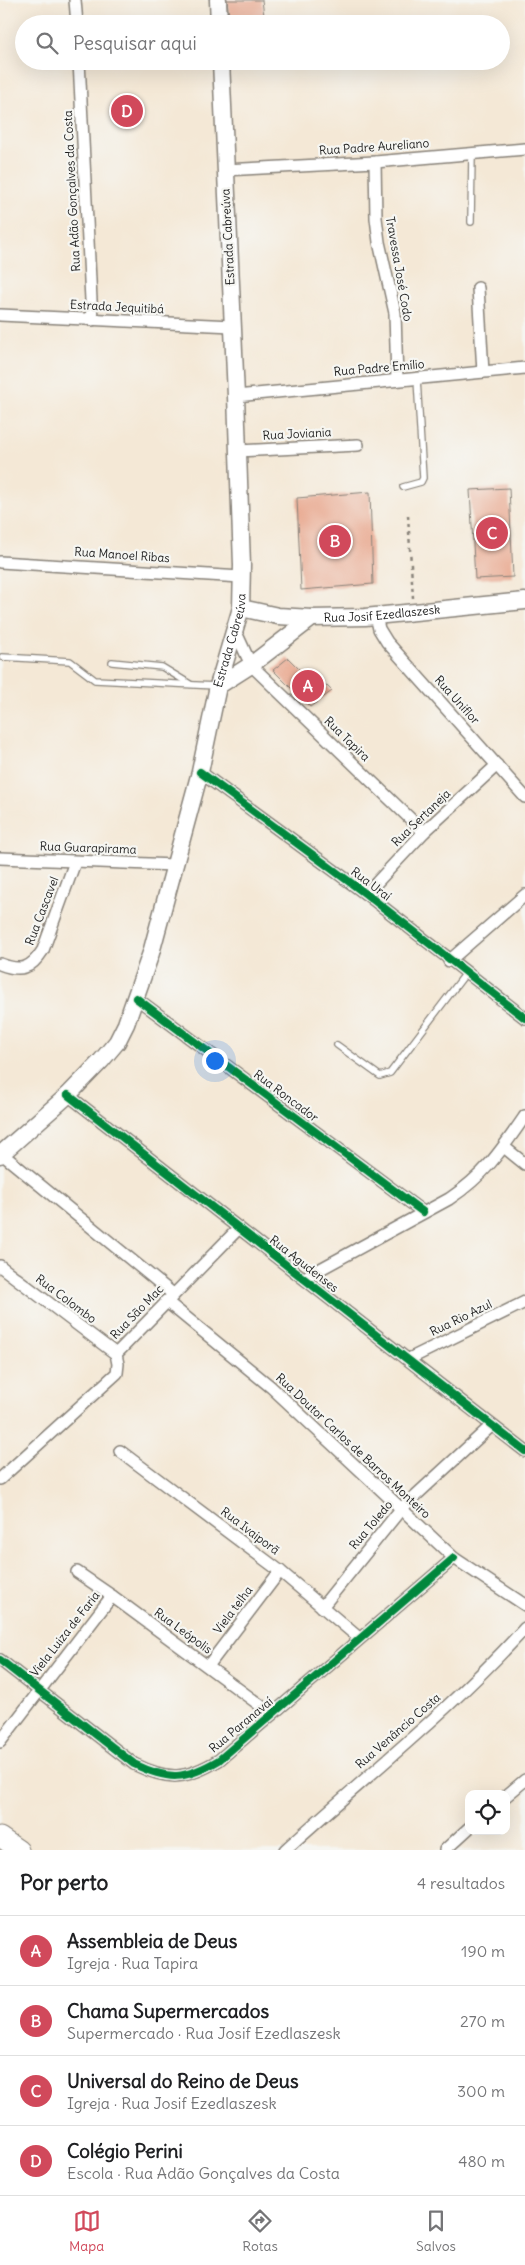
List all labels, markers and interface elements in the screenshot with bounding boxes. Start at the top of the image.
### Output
search box [15,15,510,70]
icon: search [33,29,61,57]
text: Pesquisar aqui [73,31,197,55]
pin: D [111,92,143,130]
street label: Rua Adão Gonçalves da Costa [60,110,83,272]
street label: Rua Padre Aureliano [318,135,430,158]
street label: Estrada Cabreúva [217,188,238,286]
street label: Travessa José Codo [383,215,416,323]
street label: Estrada Jequitibá [70,297,164,316]
street label: Rua Padre Emílio [333,356,425,379]
street label: Rua Joviania [262,424,332,443]
pin: C [476,514,508,552]
pin: B [319,522,351,560]
street label: Rua Manoel Ribas [74,544,170,565]
street label: Estrada Cabreúva [210,593,248,689]
street label: Rua Josif Ezedlaszesk [324,602,441,625]
pin: A [292,667,324,705]
street label: Rua Uniflor [432,672,483,727]
street label: Rua Tapira [321,713,373,764]
street label: Rua Sertaneja [388,786,453,849]
street label: Rua Guarapirama [39,838,137,857]
street label: Rua Uraí [348,864,395,904]
street label: Rua Cascavel [22,874,61,947]
your location [202,1048,228,1074]
street label: Rua Roncador [251,1066,322,1125]
street label: Rua Agudenses [267,1232,342,1295]
street label: Rua Colombo [33,1271,100,1326]
street label: Rua São Mac [107,1281,166,1342]
street label: Rua Rio Azul [427,1296,494,1339]
street label: Rua Doutor Carlos de Barros Monteiro [273,1370,434,1522]
street label: Rua Toledo [346,1497,396,1552]
street label: Rua Ivaiporã [218,1504,283,1558]
street label: Viela telha [210,1583,255,1637]
street label: Viela Luiza de Faria [27,1588,103,1679]
street label: Rua Leópolis [151,1605,215,1657]
street label: Rua Venâncio Costa [352,1690,443,1772]
street label: Rua Paranavaí [206,1693,276,1756]
map controls [465,1790,510,1835]
button: locate [465,1790,510,1835]
text: Por perto [20,1869,108,1896]
text: 4 resultados [417,1873,505,1893]
text: Assembleia de Deus [67,1929,237,1953]
text: A [31,1941,41,1961]
text: 190 m [461,1941,505,1961]
text: Igreja · Rua Tapira [67,1953,198,1973]
text: Chama Supermercados [67,1999,269,2023]
text: B [31,2011,41,2031]
text: 270 m [460,2011,505,2031]
text: Supermercado · Rua Josif Ezedlaszesk [67,2023,341,2043]
text: Universal do Reino de Deus [67,2069,299,2093]
text: C [31,2081,41,2101]
text: 300 m [457,2081,505,2101]
text: Igreja · Rua Josif Ezedlaszesk [67,2093,277,2113]
text: Colégio Perini [67,2139,183,2163]
text: D [30,2151,42,2171]
text: 480 m [458,2151,505,2171]
text: Escola · Rua Adão Gonçalves da Costa [67,2163,340,2183]
tab: Mapa [69,2207,104,2255]
tab: Rotas [242,2207,278,2255]
tab: Salvos [416,2207,456,2255]

